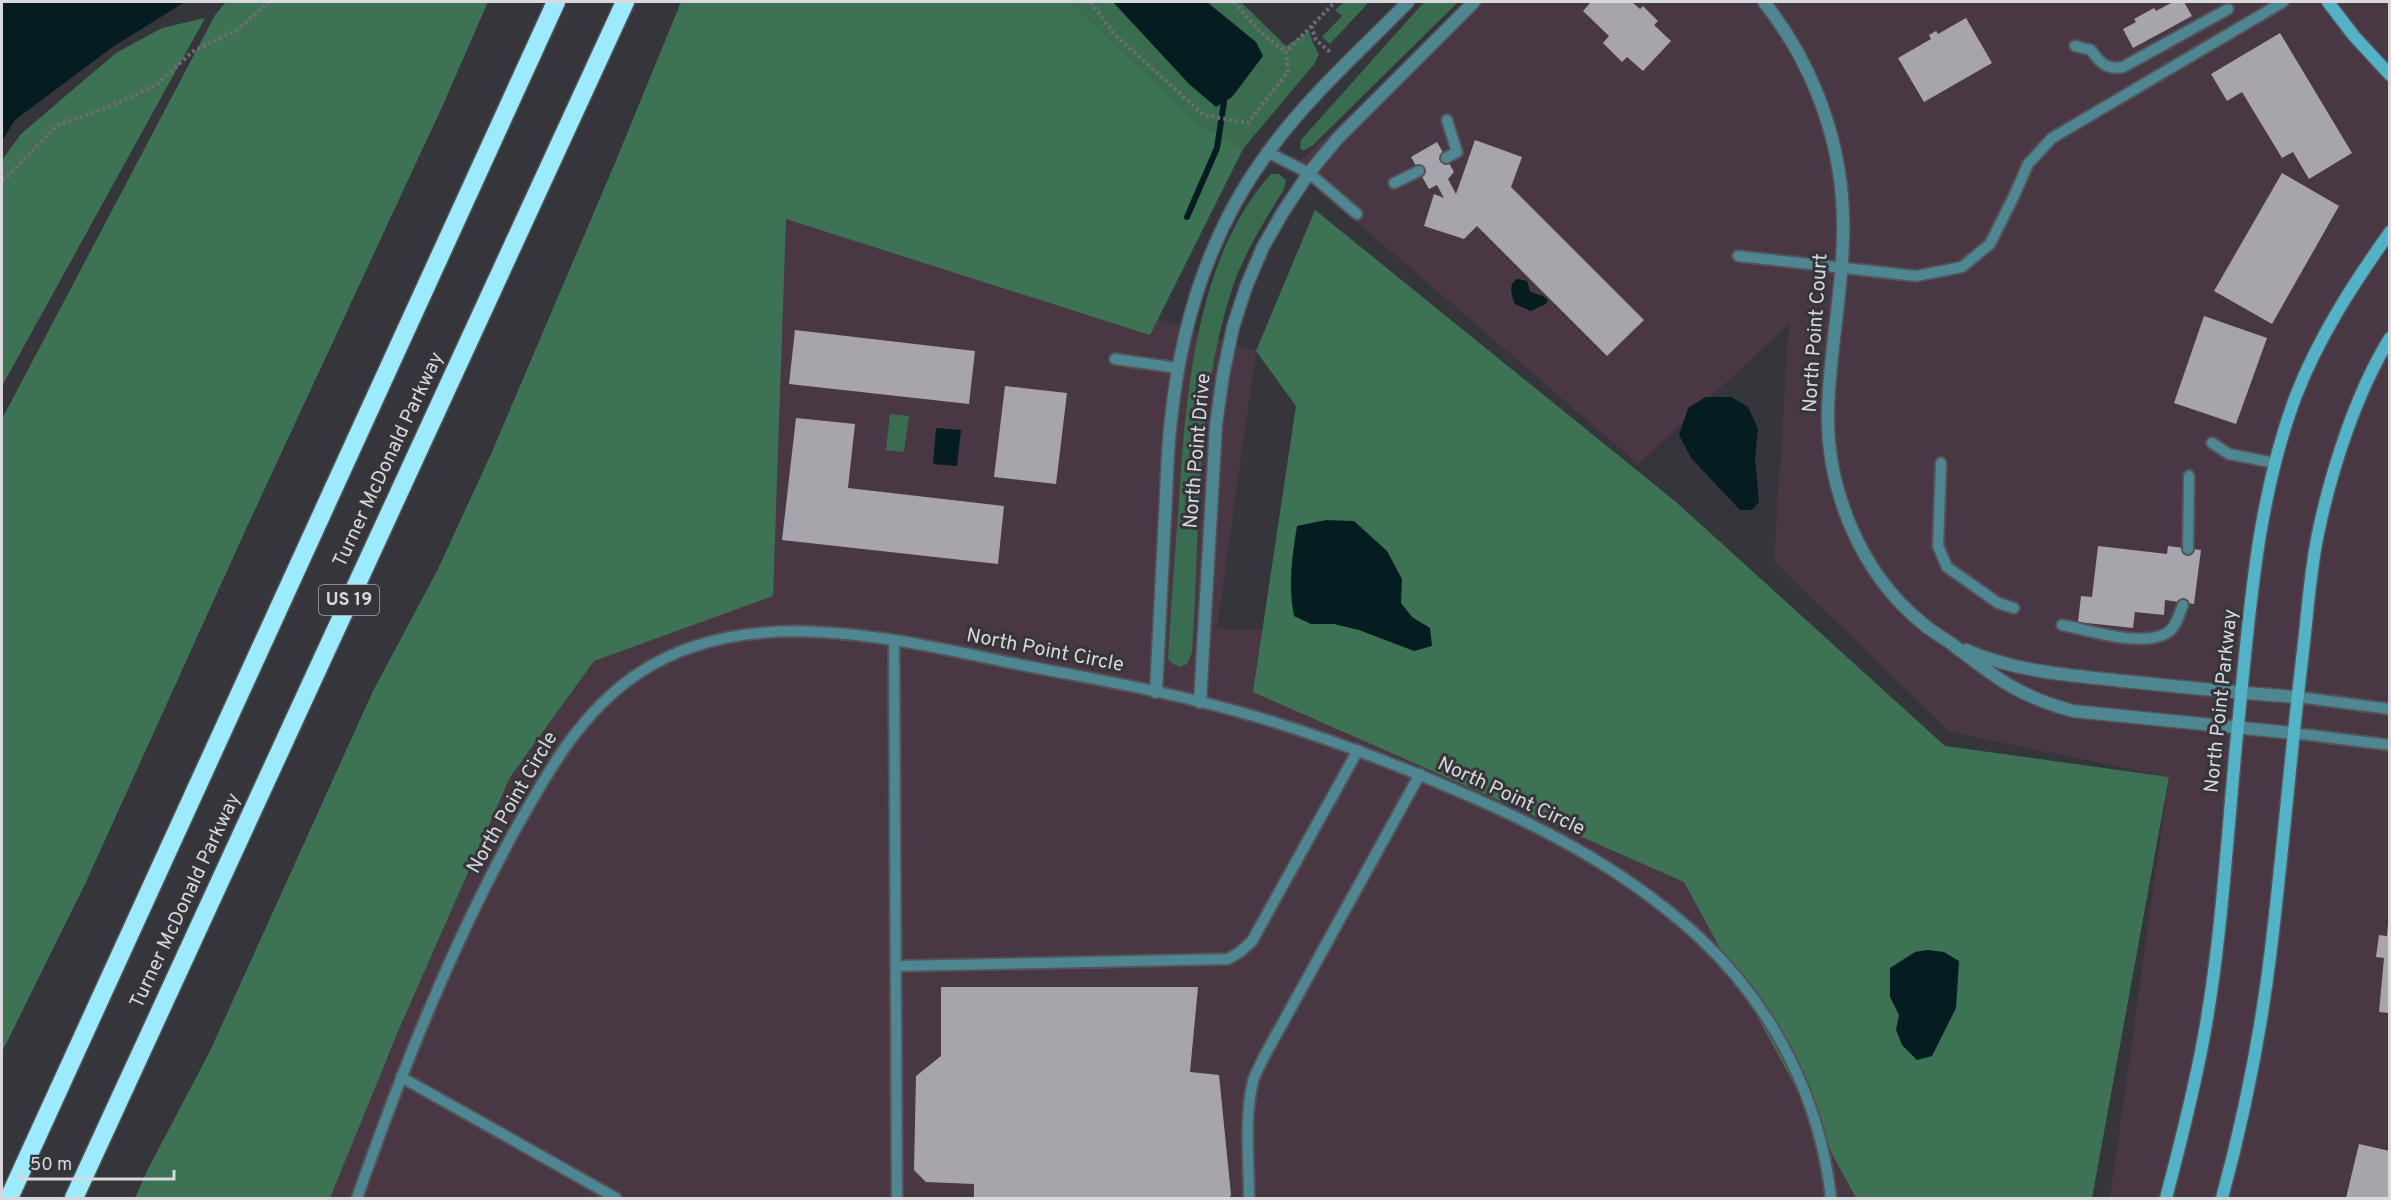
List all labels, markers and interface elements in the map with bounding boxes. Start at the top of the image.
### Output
street label: North Point Court [1797,252,1835,414]
street label: Turner McDonald Parkway [328,348,450,572]
street label: North Point Drive [1178,372,1218,530]
road number: US 19 [319,585,379,615]
street label: North Point Parkway [2199,608,2245,794]
street label: North Point Circle [964,623,1126,679]
street label: North Point Circle [462,727,564,879]
street label: North Point Circle [1433,751,1589,843]
street label: Turner McDonald Parkway [125,789,247,1013]
scale bar [21,1143,174,1181]
text: 50 m [30,1154,72,1177]

